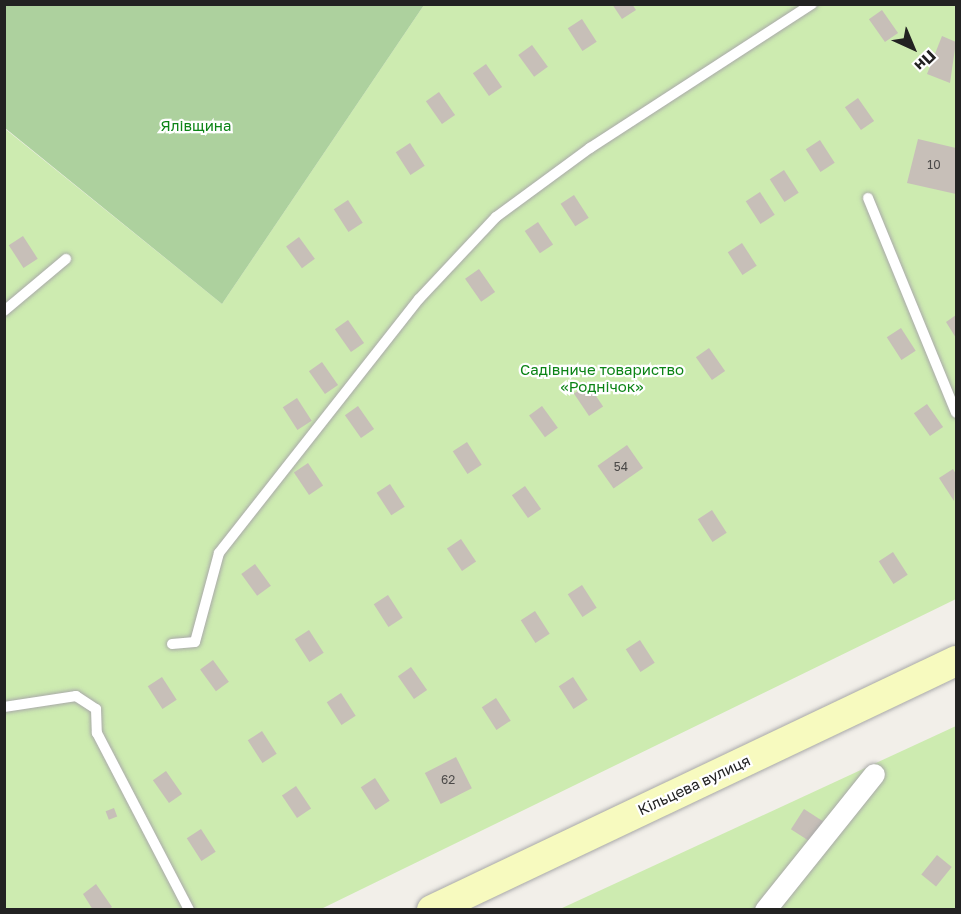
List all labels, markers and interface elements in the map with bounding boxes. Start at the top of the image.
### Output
north arrow [883,18,943,78]
text: Пн [911,46,940,76]
park label: Ялівщина [161,117,231,135]
house number: 10 [927,158,941,172]
park label: Садівниче товариство «Роднічок» [520,360,684,395]
house number: 54 [614,460,628,474]
street label: Кільцева вулиця [635,751,753,819]
house number: 62 [441,773,455,787]

